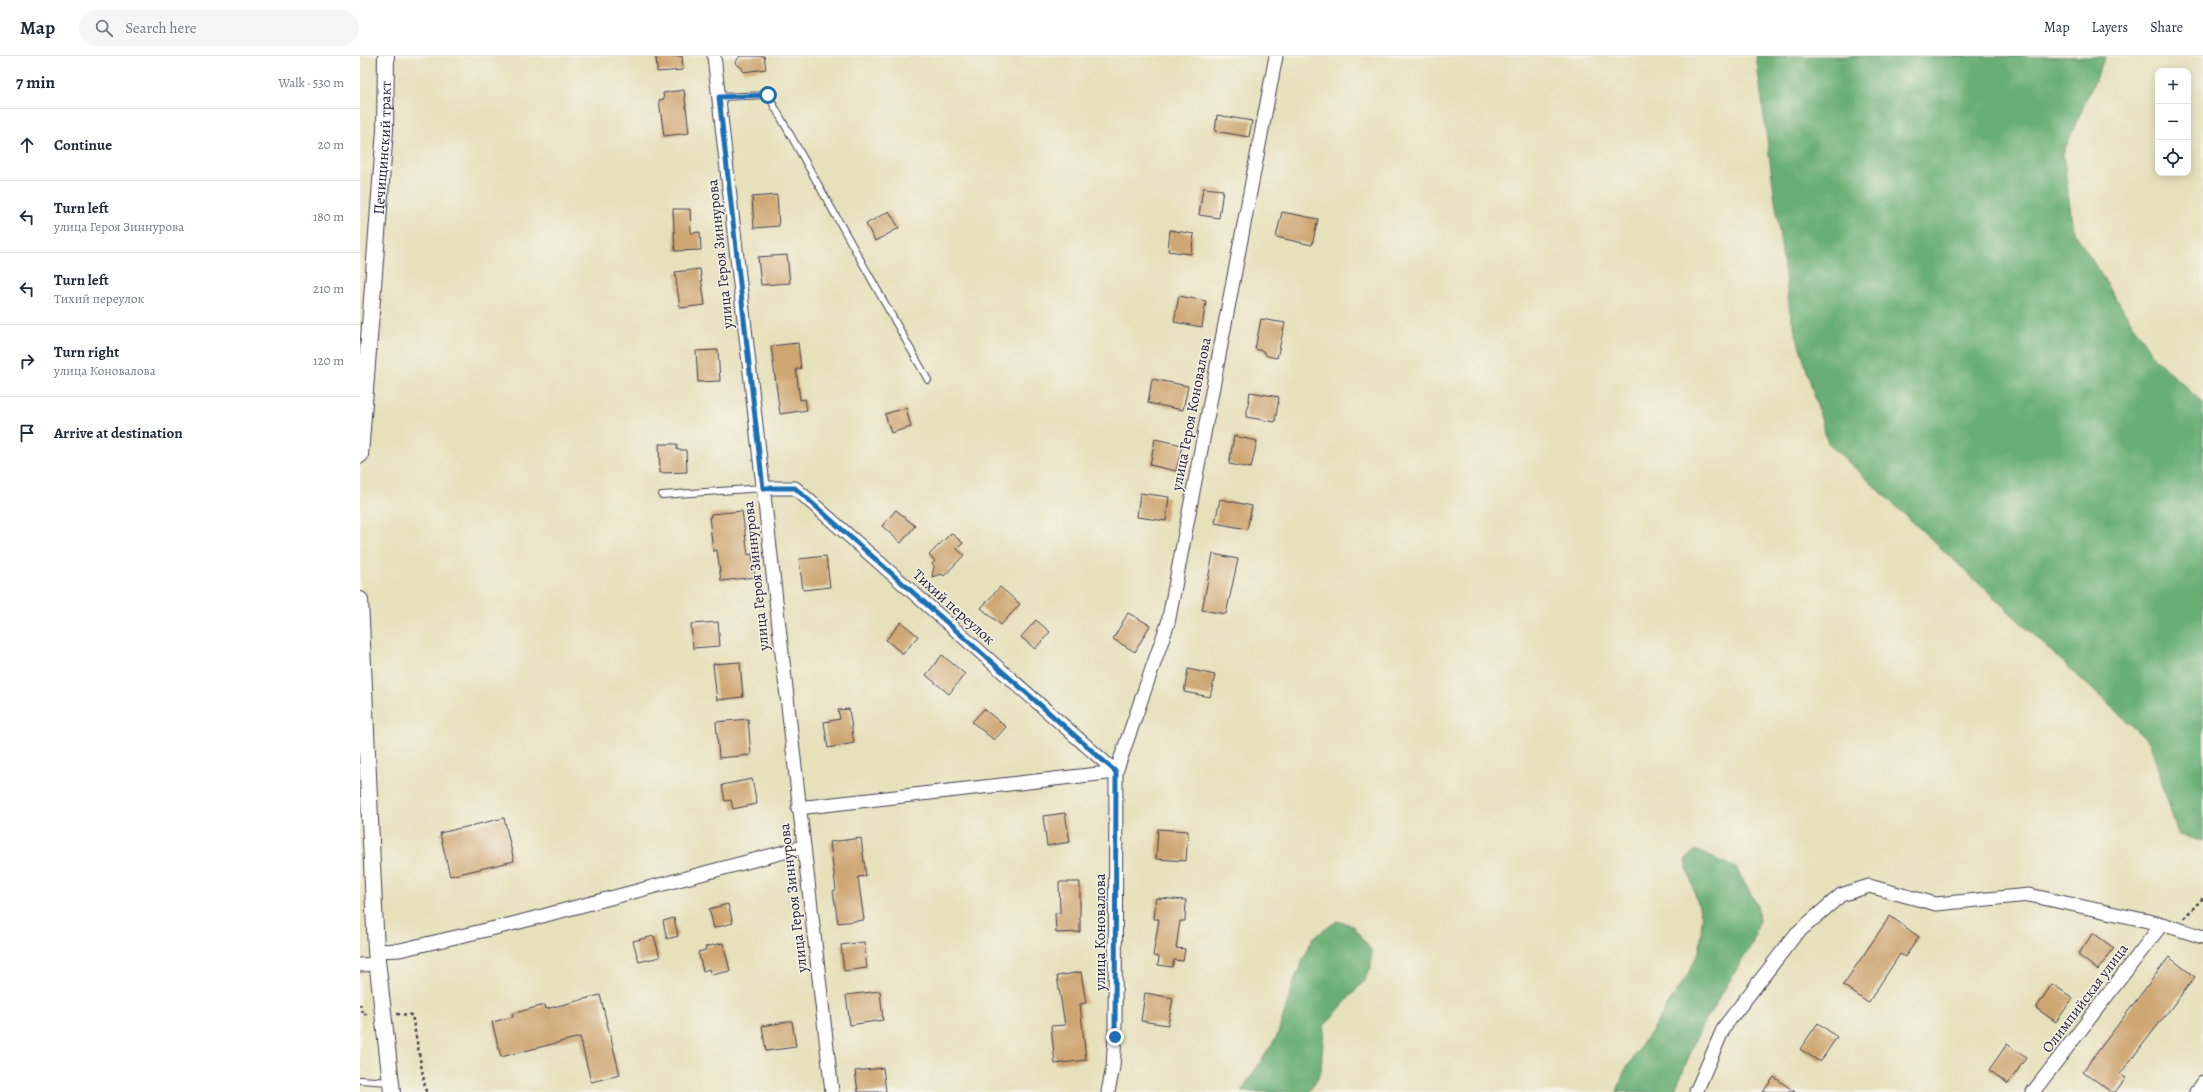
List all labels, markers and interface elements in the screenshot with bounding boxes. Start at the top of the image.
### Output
search box [79,10,359,46]
text: Map [20,15,55,41]
icon: search [93,17,115,39]
text: Search here [125,18,197,38]
text: Map [2044,18,2070,37]
text: Layers [2092,18,2128,37]
text: Share [2150,18,2183,37]
map controls [2155,68,2191,176]
button: + [2155,68,2191,104]
text: 7 min [16,71,55,94]
text: Walk · 530 m [278,74,344,91]
street label: Печищинский тракт [369,81,396,215]
route start [759,86,777,104]
button: − [2155,104,2191,140]
icon: ahead [16,134,38,156]
text: Continue [54,135,112,155]
text: 20 m [318,136,344,153]
button: locate [2155,140,2191,176]
street label: улица Героя Зиннурова [702,178,738,331]
text: Turn left [54,198,109,218]
icon: left [16,206,38,228]
text: 180 m [313,208,344,225]
text: улица Героя Зиннурова [54,218,184,235]
text: Turn left [54,270,109,290]
icon: left [16,278,38,300]
text: 210 m [313,280,344,297]
text: Тихий переулок [54,290,144,307]
street label: улица Героя Коновалова [1166,335,1216,493]
text: Turn right [54,342,119,362]
icon: right [16,350,38,372]
text: 120 m [313,352,344,369]
text: улица Коновалова [54,362,156,379]
icon: arrive [16,422,38,444]
text: Arrive at destination [54,423,183,443]
street label: улица Героя Зиннурова [738,500,774,653]
street label: Тихий переулок [909,565,1000,649]
street label: улица Героя Зиннурова [774,822,812,975]
street label: улица Коновалова [1090,873,1110,992]
street label: Олимпийская улица [2037,939,2133,1057]
route end [1106,1028,1124,1046]

